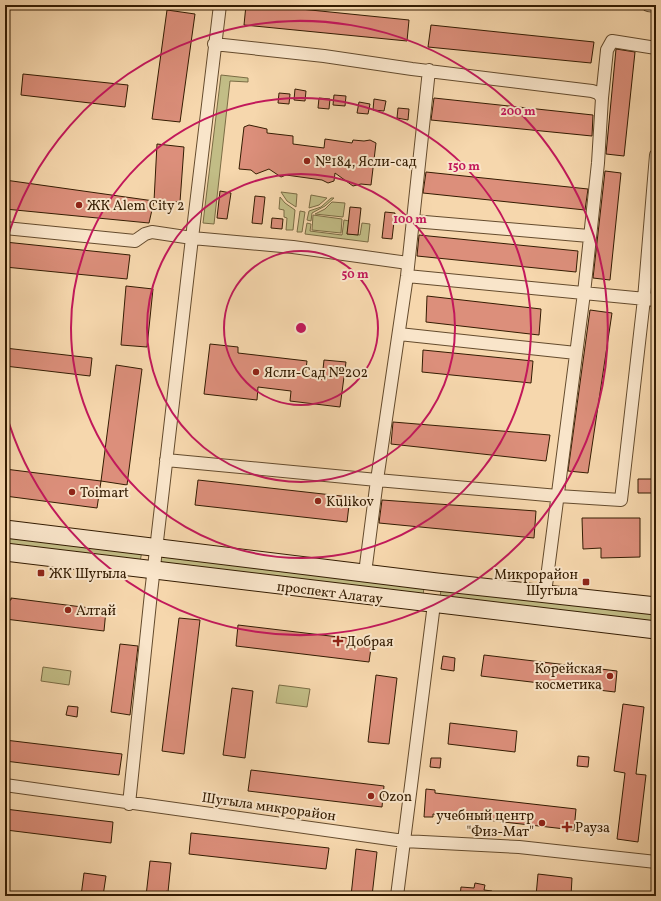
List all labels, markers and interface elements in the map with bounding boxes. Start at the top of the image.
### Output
text: 200 m [500,104,536,120]
place label: №184, Ясли-сад [315,153,417,172]
marker: №184, Ясли-сад [302,156,312,166]
text: 150 m [448,159,480,175]
place label: ЖК Alem City 2 [87,197,185,216]
marker: ЖК Alem City 2 [74,200,84,210]
text: 100 m [393,212,427,228]
text: 50 m [341,267,369,283]
centre of rings [294,321,308,335]
place label: Ясли-Сад №202 [264,364,368,383]
marker: Ясли-Сад №202 [251,367,261,377]
place label: Toimart [80,484,129,503]
marker: Toimart [67,487,77,497]
place label: Kulikov [326,493,375,512]
marker: Kulikov [313,496,323,506]
place label: ЖК Шугыла [49,565,127,584]
place label: Микрорайон Шугыла [494,566,578,601]
marker: ЖК Шугыла [36,568,46,578]
marker: Микрорайон Шугыла [581,577,591,587]
street label: проспект Алатау [276,578,384,609]
place label: Алтай [76,602,116,621]
marker: Алтай [63,605,73,615]
place label: Добрая [346,633,393,652]
marker: Добрая [333,636,343,646]
place label: Корейская косметика [534,660,602,695]
marker: Корейская косметика [605,671,615,681]
place label: Ozon [379,788,412,807]
street label: Шугыла микрорайон [200,789,338,826]
marker: Ozon [366,791,376,801]
place label: учебный центр "Физ-Мат" [436,807,534,842]
marker: учебный центр "Физ-Мат" [537,818,547,828]
place label: Рауза [575,819,610,838]
marker: Рауза [562,822,572,832]

